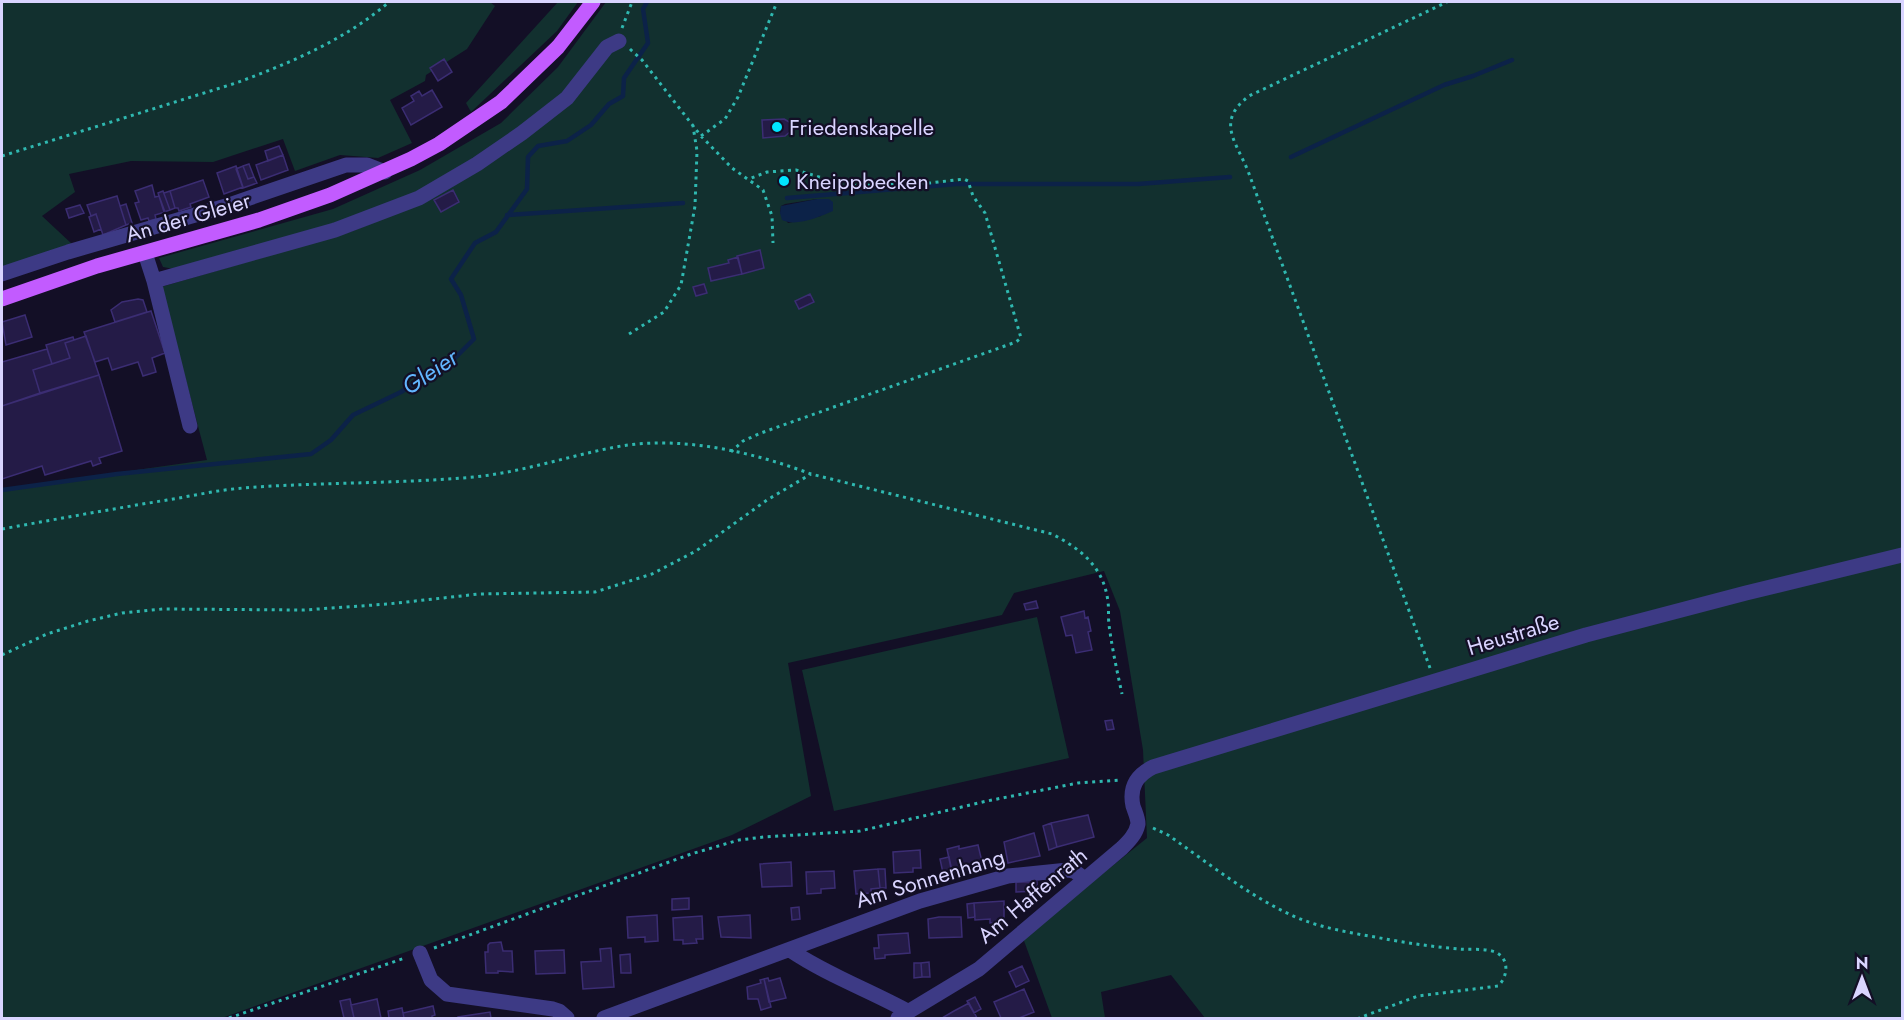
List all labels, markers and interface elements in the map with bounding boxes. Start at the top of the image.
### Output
place label: Friedenskapelle [789,111,934,143]
marker: Friedenskapelle [770,120,784,134]
place label: Kneippbecken [796,165,929,197]
marker: Kneippbecken [777,174,791,188]
street label: An der Gleier [122,184,255,250]
water label: Gleier [394,339,467,403]
street label: Heustraße [1463,605,1563,663]
street label: Am Haffenrath [970,839,1094,951]
street label: Am Sonnenhang [851,840,1009,916]
north arrow [1832,948,1892,1008]
text: N [1856,952,1868,975]

